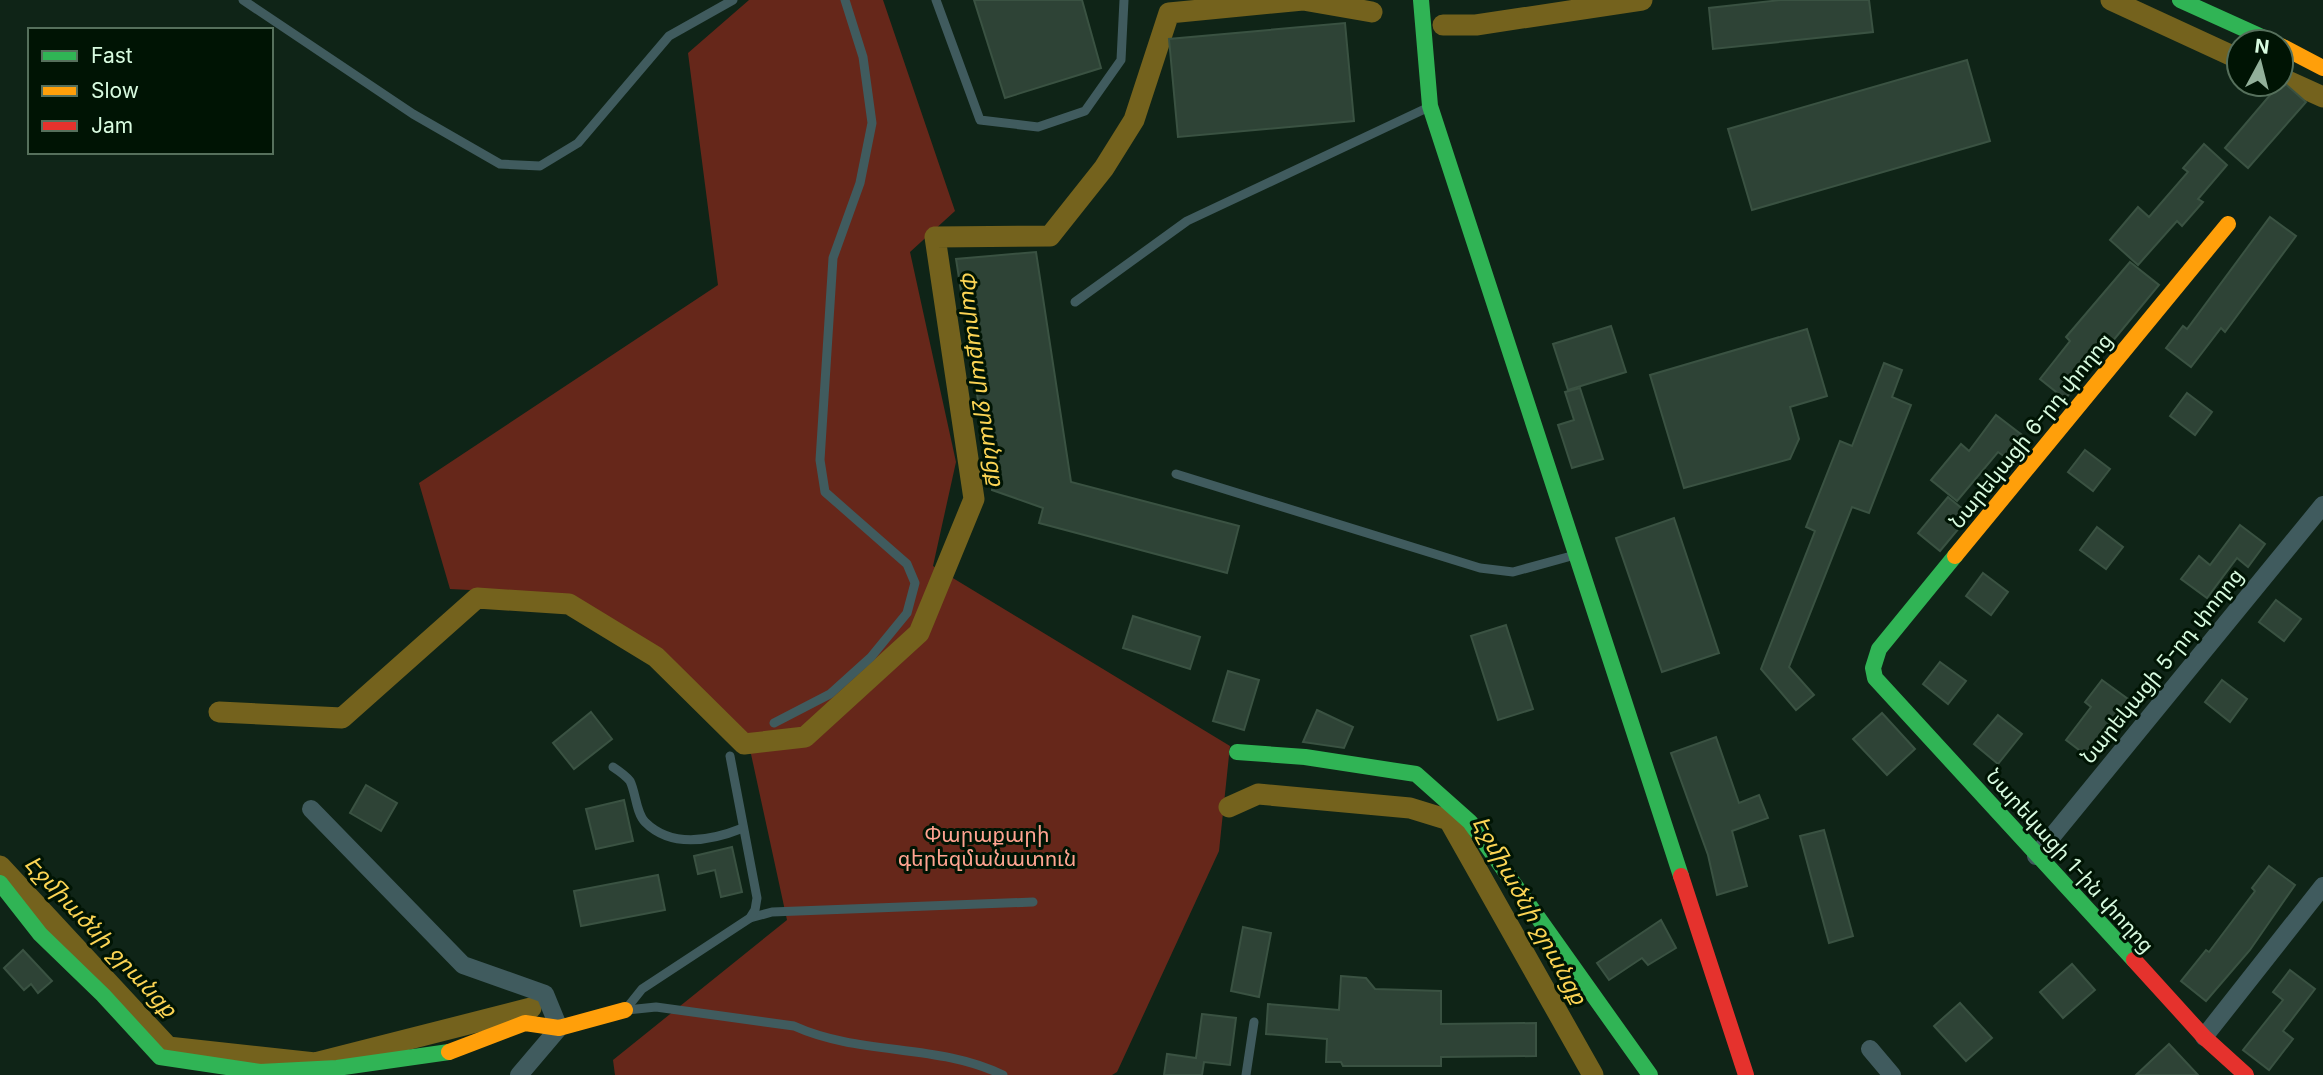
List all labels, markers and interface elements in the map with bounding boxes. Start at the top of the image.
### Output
legend [28,28,273,154]
north arrow [2225,28,2295,98]
text: N [2253,34,2271,59]
text: Fast [91,43,133,68]
text: Slow [91,78,139,103]
text: Jam [91,113,133,138]
water label: Փարաքար ջրանցք [953,268,1011,489]
street label: Նարեկացի 6-րդ փողոց [1944,328,2117,533]
street label: Նարեկացի 5-րդ փողոց [2075,563,2248,768]
street label: Նարեկացի 1-ին փողոց [1981,764,2160,958]
water label: Էջմիածնի ջրանցք [1467,811,1594,1010]
park label: Փարաքարի գերեզմանատուն [898,822,1076,871]
water label: Էջմիածնի ջրանցք [19,849,184,1024]

